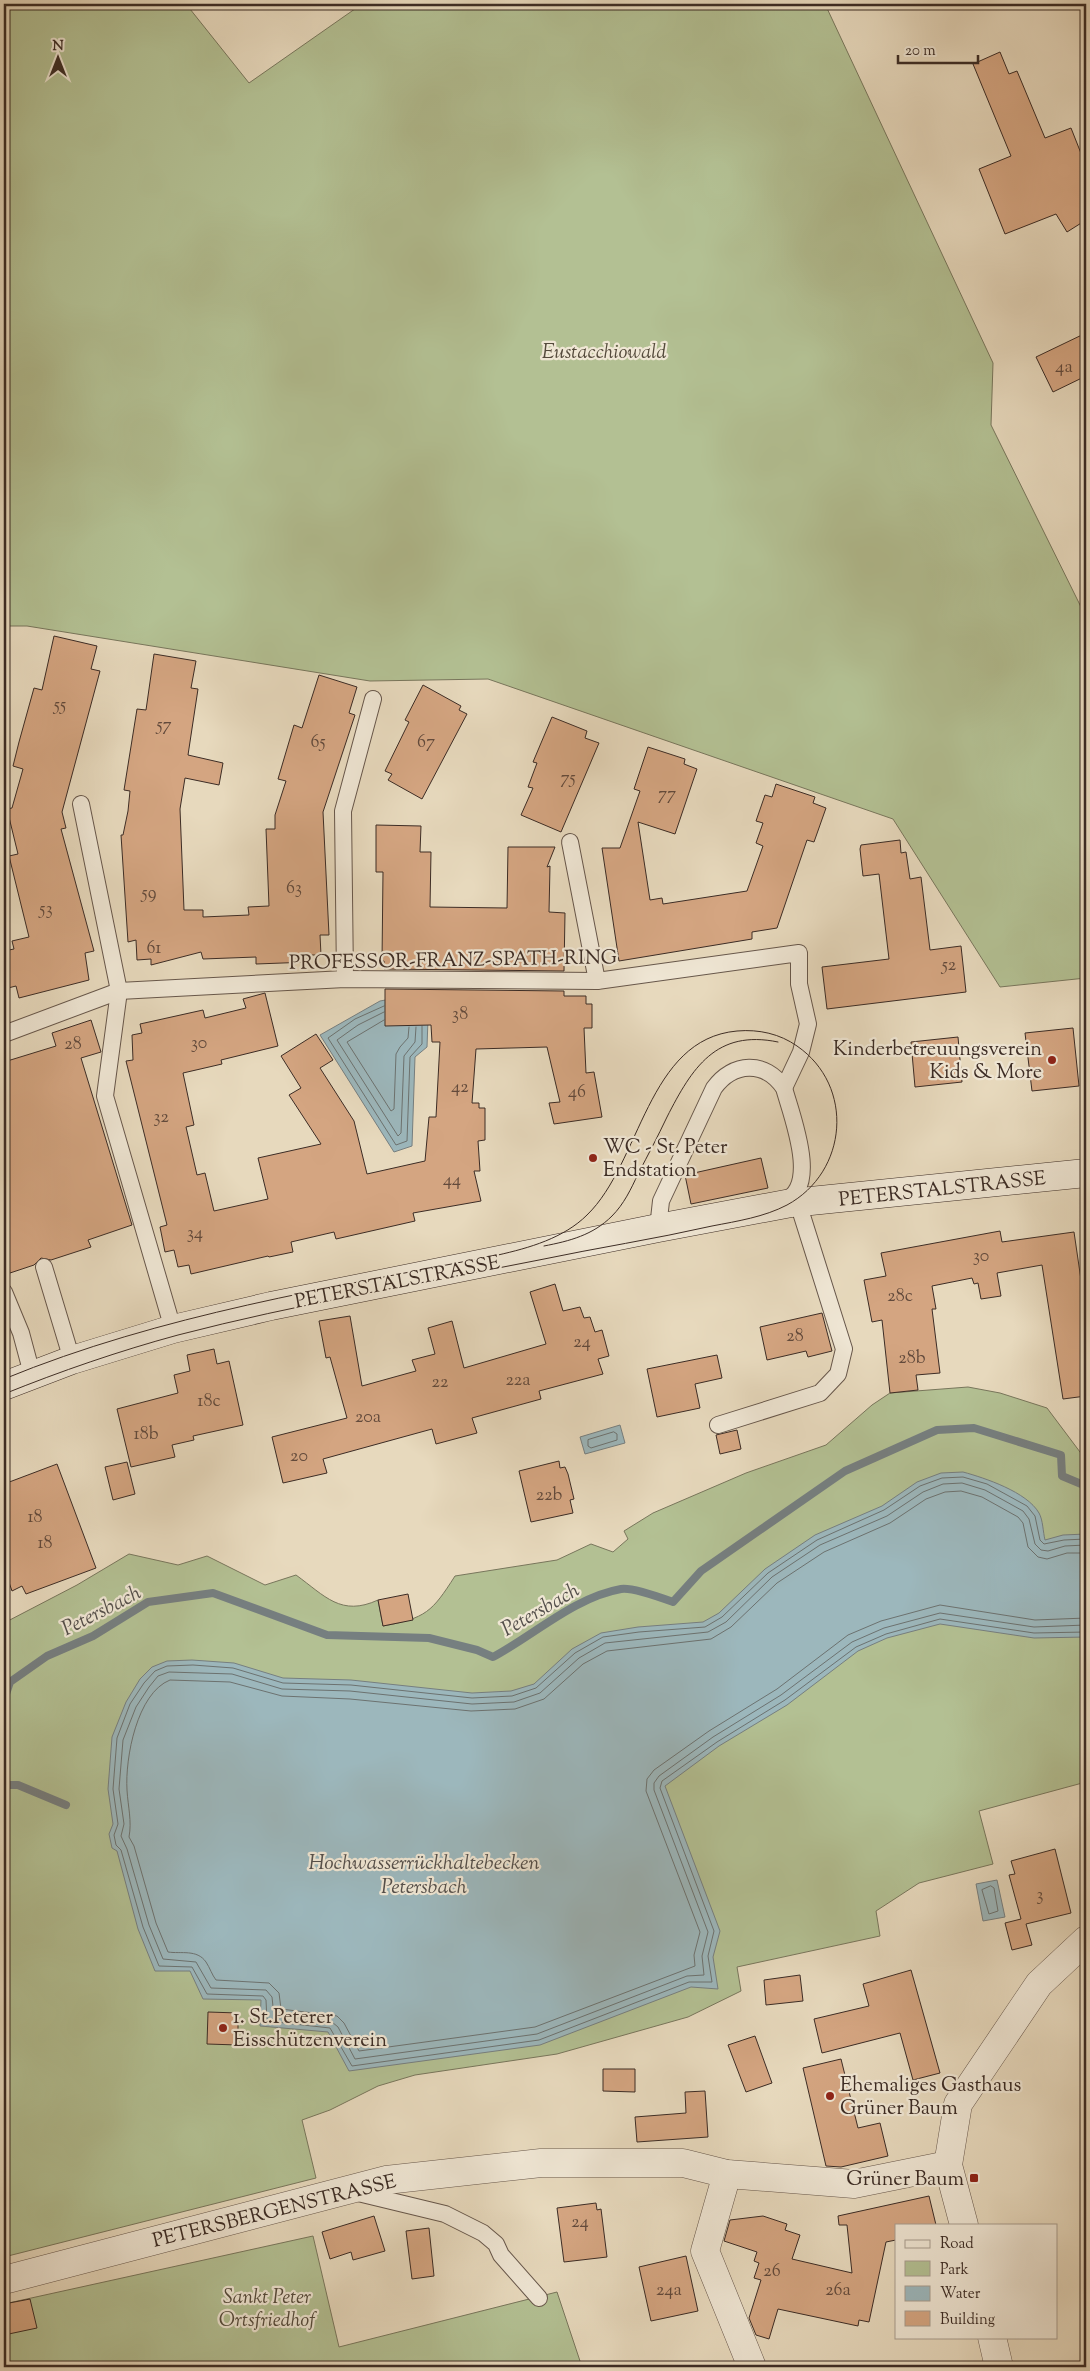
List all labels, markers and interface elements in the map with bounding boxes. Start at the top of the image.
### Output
north arrow [32,32,82,82]
scale bar [898,32,978,64]
text: N [52,37,64,57]
text: 20 m [905,41,936,62]
park label: Eustacchiowald [542,339,666,368]
house number: 4a [1055,355,1073,381]
house number: 55 [53,693,66,719]
house number: 57 [155,713,172,739]
house number: 65 [310,730,326,756]
house number: 67 [417,730,435,756]
house number: 75 [560,766,576,792]
house number: 77 [658,782,676,808]
house number: 63 [286,876,302,902]
house number: 59 [141,881,157,907]
house number: 53 [38,897,53,923]
house number: 61 [147,936,161,962]
street label: PROFESSOR-FRANZ-SPATH-RING [289,944,617,979]
house number: 52 [941,953,957,979]
house number: 38 [452,1002,468,1028]
house number: 30 [191,1031,207,1057]
house number: 28 [64,1032,82,1058]
place label: Kinderbetreuungsverein Kids & More [833,1036,1042,1088]
marker: Kinderbetreuungsverein Kids & More [1046,1054,1058,1066]
house number: 42 [451,1075,469,1101]
house number: 46 [568,1080,586,1106]
house number: 32 [153,1105,169,1131]
place label: WC - St. Peter Endstation [603,1134,728,1186]
marker: WC - St. Peter Endstation [587,1152,599,1164]
street label: PETERSTALSTRASSE [837,1165,1047,1216]
house number: 44 [443,1168,461,1194]
house number: 34 [187,1221,203,1247]
house number: 30 [973,1244,989,1270]
street label: PETERSTALSTRASSE [292,1249,502,1318]
house number: 28c [887,1284,913,1310]
house number: 28 [786,1324,804,1350]
house number: 24 [573,1330,591,1356]
house number: 28b [898,1346,926,1372]
house number: 22a [505,1368,531,1394]
house number: 22 [432,1370,449,1396]
house number: 18c [197,1389,221,1415]
house number: 20a [355,1405,381,1431]
house number: 18b [134,1422,159,1448]
house number: 20 [290,1444,308,1470]
house number: 22b [536,1483,562,1509]
house number: 18 [27,1505,43,1531]
house number: 18 [37,1531,53,1557]
water label: Petersbach [496,1576,586,1645]
water label: Petersbach [57,1579,147,1645]
water label: Hochwasserrückhaltebecken Petersbach [309,1849,539,1903]
house number: 3 [1036,1883,1044,1909]
place label: 1. St.Peterer Eisschützenverein [233,2004,387,2056]
marker: 1. St.Peterer Eisschützenverein [217,2022,229,2034]
place label: Ehemaliges Gasthaus Grüner Baum [840,2072,1021,2124]
marker: Ehemaliges Gasthaus Grüner Baum [824,2090,836,2102]
place label: Grüner Baum [846,2166,964,2195]
street label: PETERSBERGENSTRASSE [150,2168,400,2257]
marker: Grüner Baum [968,2172,980,2184]
house number: 24 [571,2210,589,2236]
legend [895,2224,1058,2338]
text: Road [940,2234,974,2255]
house number: 26 [763,2259,781,2285]
text: Park [940,2260,969,2281]
house number: 24a [656,2278,682,2304]
house number: 26a [825,2278,851,2304]
park label: Sankt Peter Ortsfriedhof [219,2284,317,2336]
text: Water [940,2284,981,2305]
text: Building [940,2310,995,2331]

